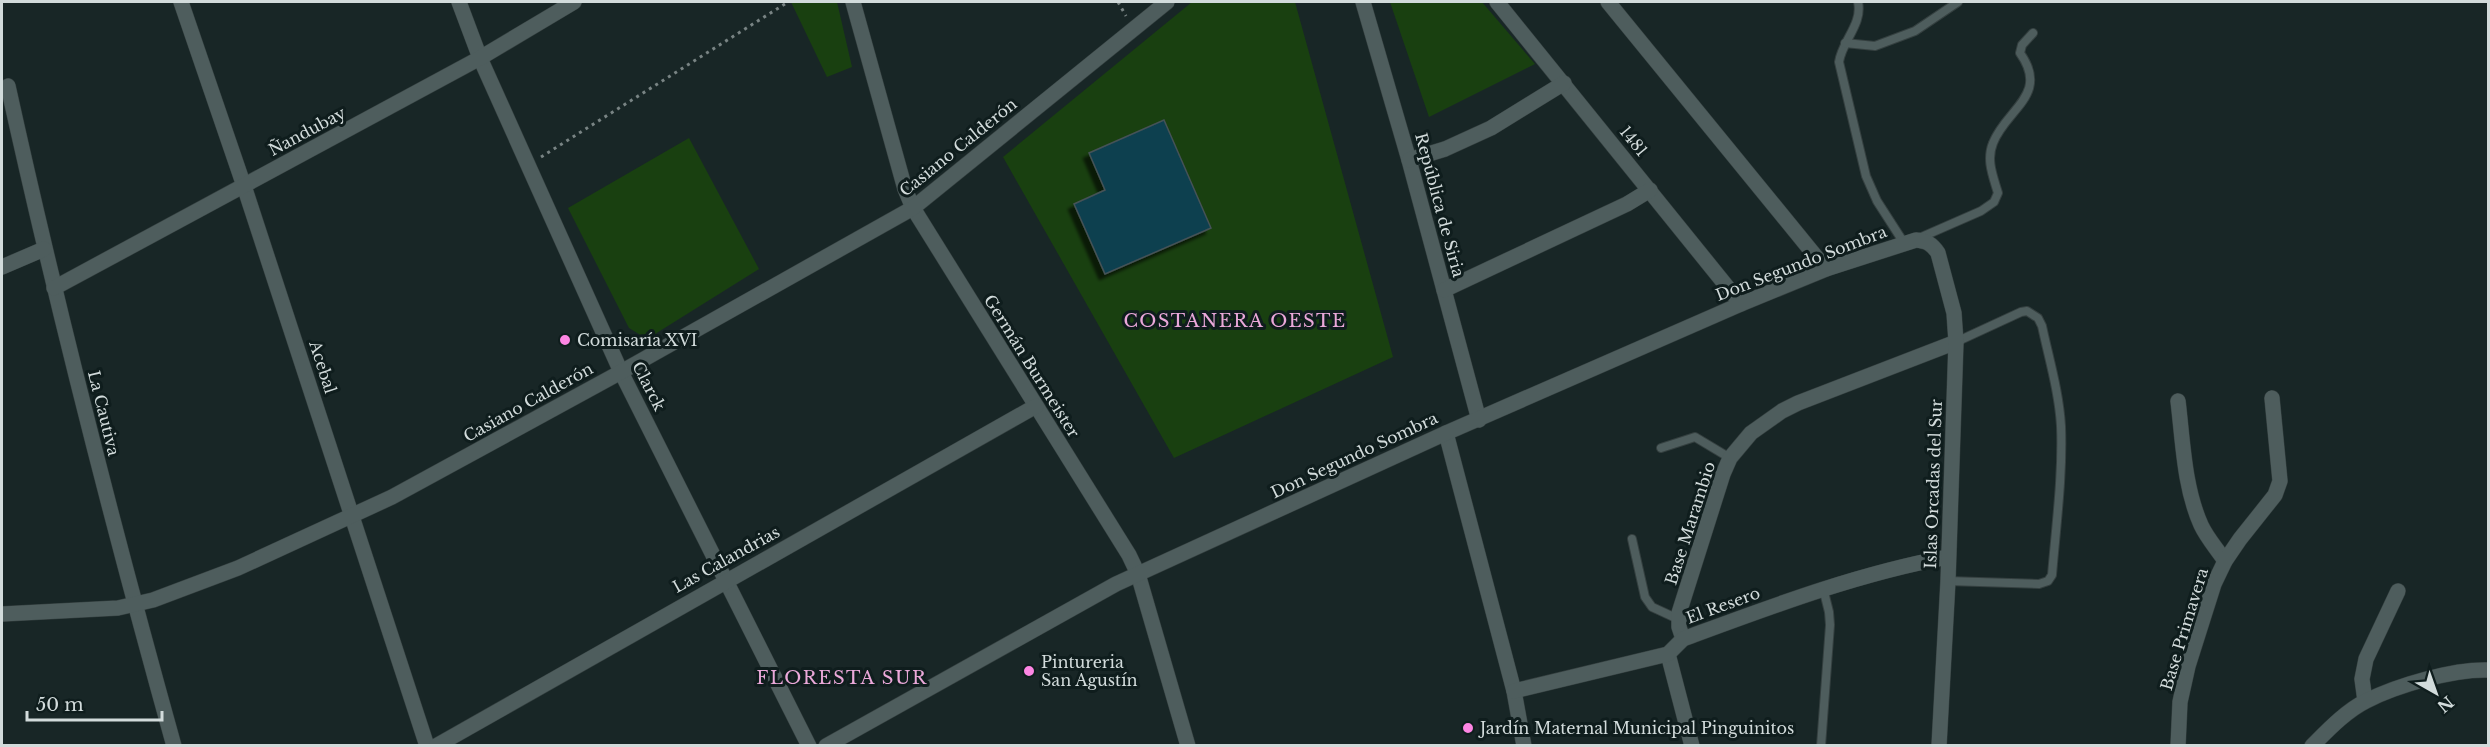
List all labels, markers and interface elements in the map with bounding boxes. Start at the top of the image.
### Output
street label: Casiano Calderón [895,94,1021,200]
street label: Ñandubay [265,101,350,160]
street label: 1481 [1616,122,1652,160]
street label: República de Siria [1411,131,1469,279]
street label: Don Segundo Sombra [1713,221,1890,305]
street label: Germán Burmeister [980,291,1084,441]
district label: COSTANERA OESTE [1123,310,1347,332]
place label: Comisaría XVI [577,330,697,350]
marker: Comisaría XVI [558,333,572,347]
street label: Acebal [305,337,341,396]
street label: Casiano Calderón [460,358,596,446]
street label: Clarck [628,358,670,414]
street label: La Cautiva [84,368,124,458]
street label: Islas Orcadas del Sur [1920,398,1946,569]
street label: Don Segundo Sombra [1267,407,1441,502]
street label: Base Marambio [1661,459,1719,587]
street label: Las Calandrias [669,521,783,597]
street label: Base Primavera [2156,565,2212,693]
street label: El Resero [1683,582,1763,628]
place label: Pintureria San Agustín [1041,652,1138,690]
north arrow [2406,663,2466,723]
marker: Pintureria San Agustín [1022,664,1036,678]
district label: FLORESTA SUR [756,667,928,689]
scale bar [27,684,162,722]
text: N [2433,692,2458,717]
text: 50 m [36,694,84,716]
place label: Jardín Maternal Municipal Pinguinitos [1478,718,1794,738]
marker: Jardín Maternal Municipal Pinguinitos [1461,721,1475,735]

